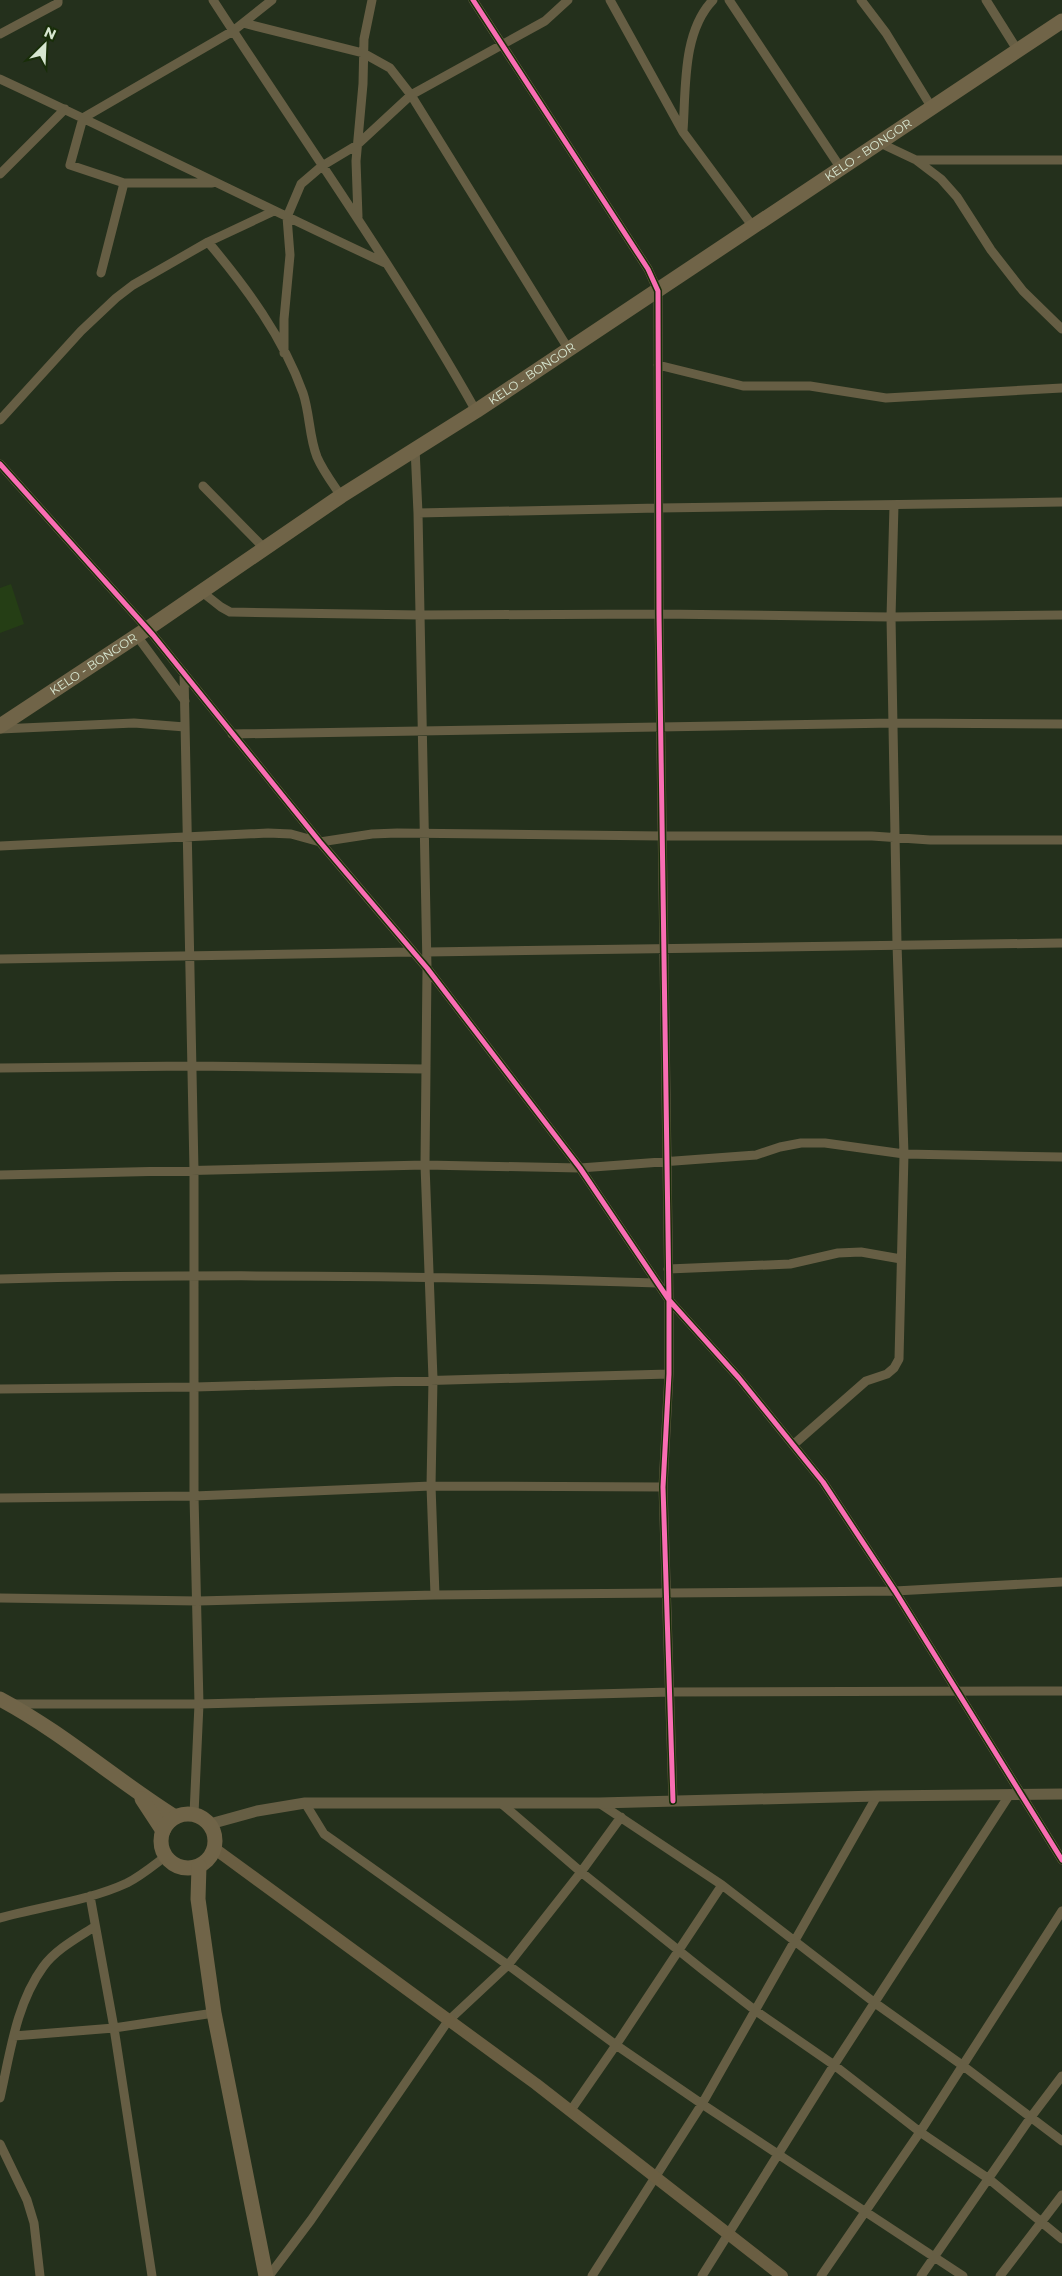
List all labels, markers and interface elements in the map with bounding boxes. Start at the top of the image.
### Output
north arrow [20,20,70,70]
text: N [41,23,59,44]
street label: KELO - BONGOR [822,115,915,184]
street label: KELO - BONGOR [485,339,578,408]
street label: KELO - BONGOR [47,630,140,698]

